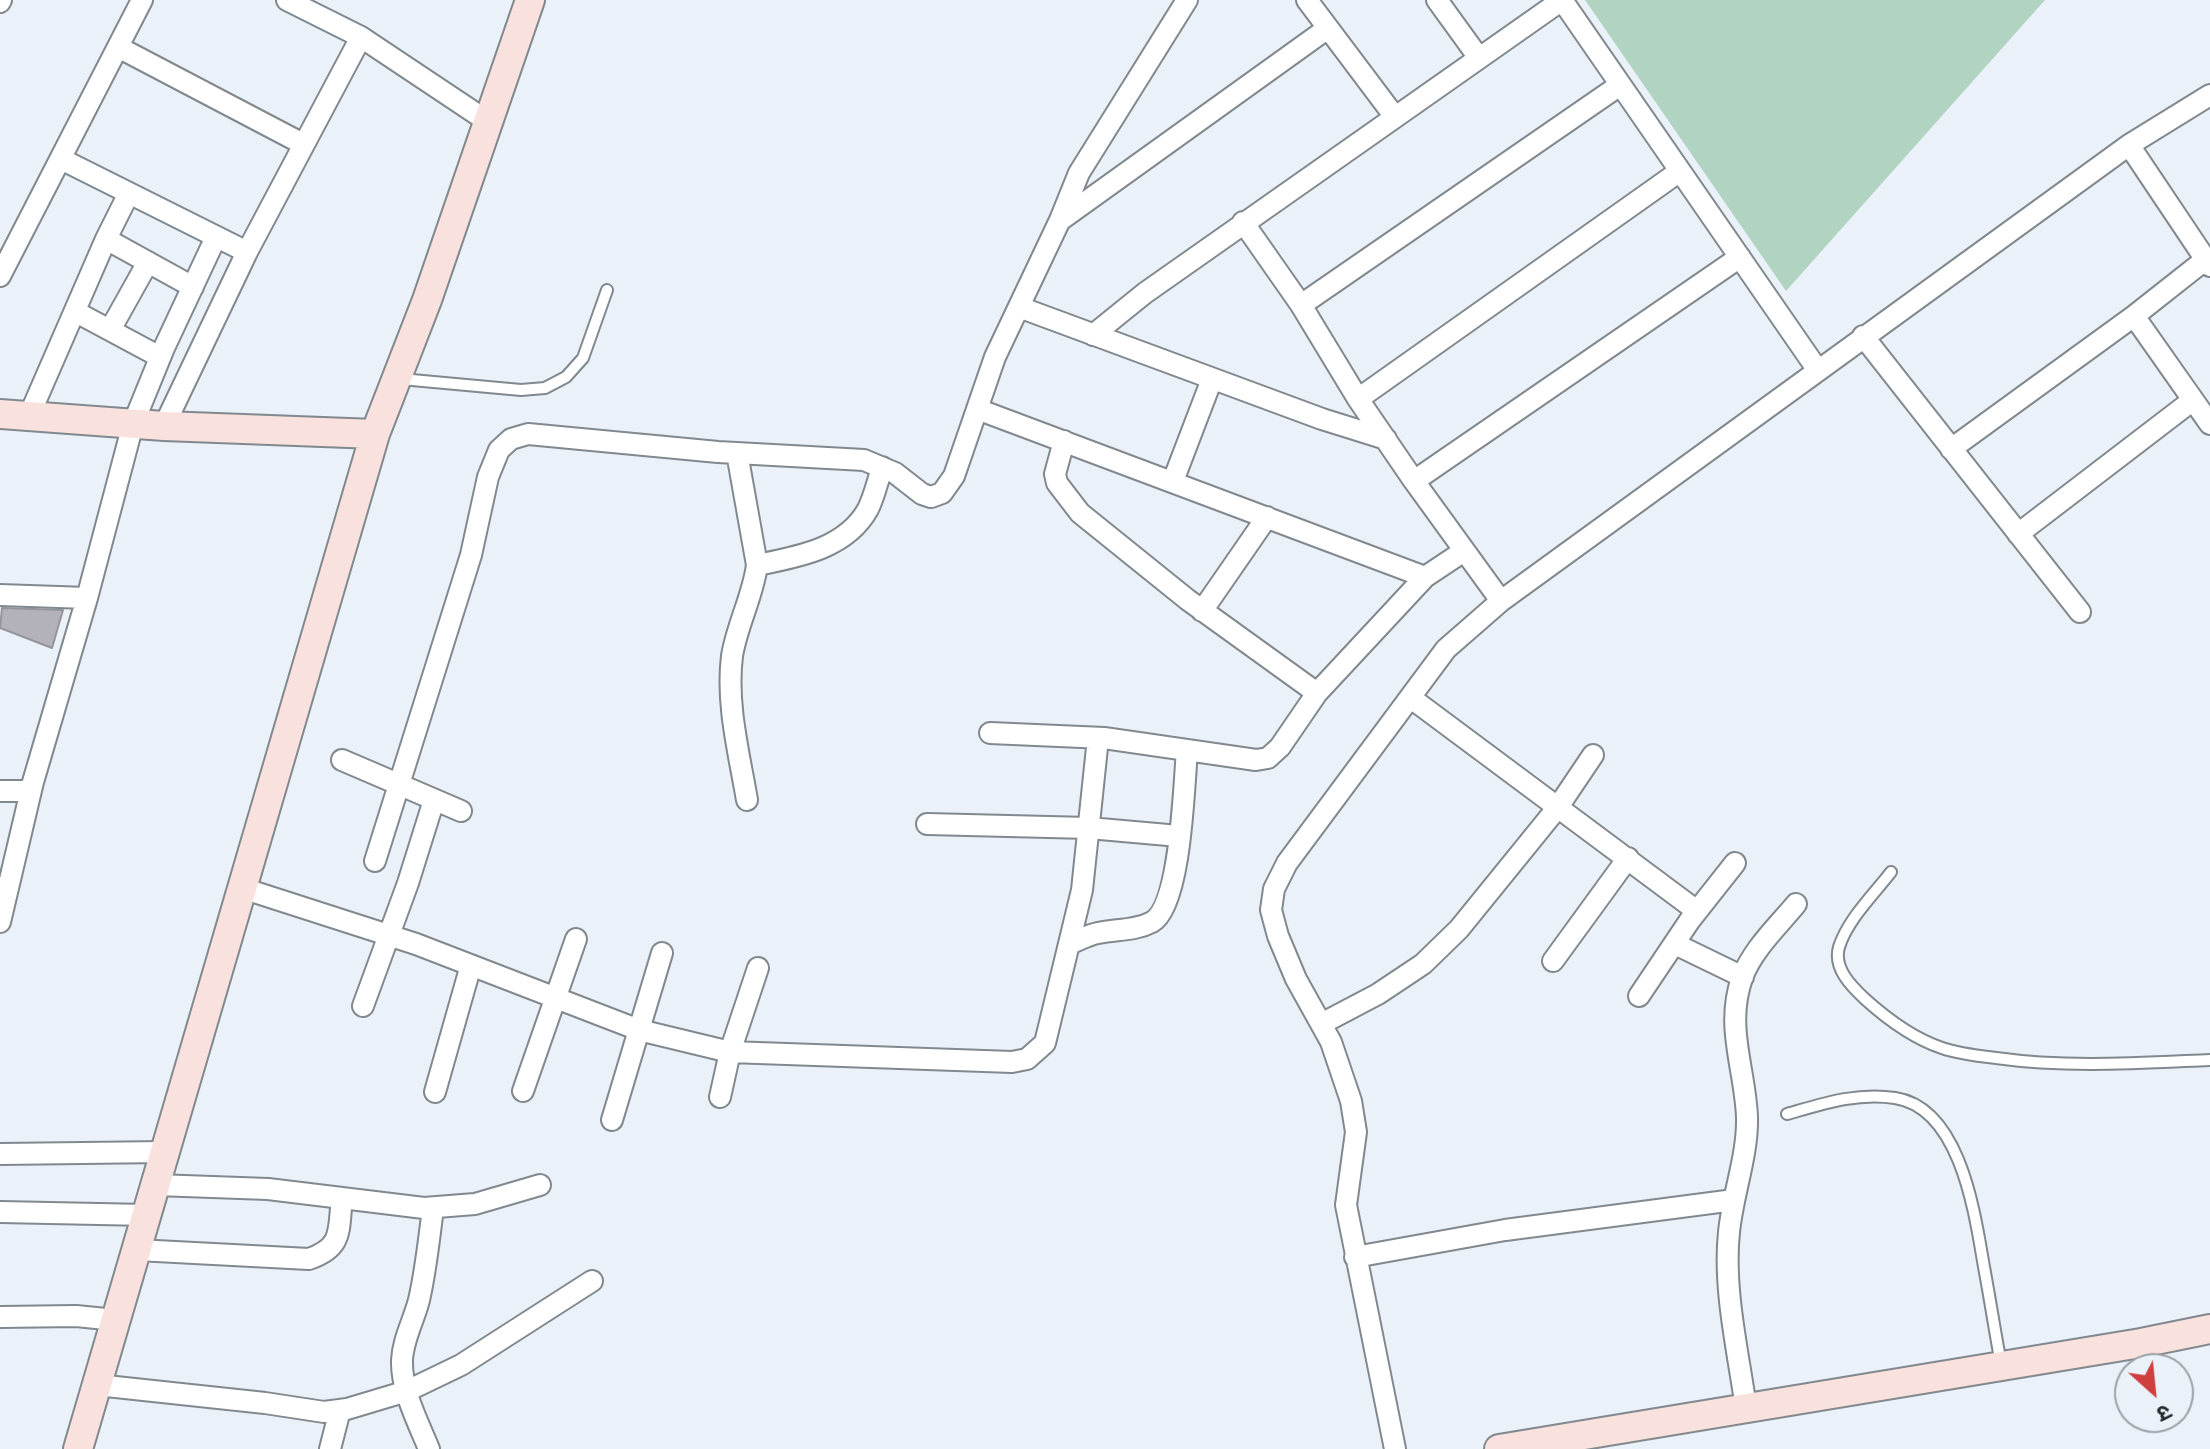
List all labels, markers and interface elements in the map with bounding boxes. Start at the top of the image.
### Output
north arrow [2114,1353,2194,1433]
text: उ [2151,1395,2177,1430]

